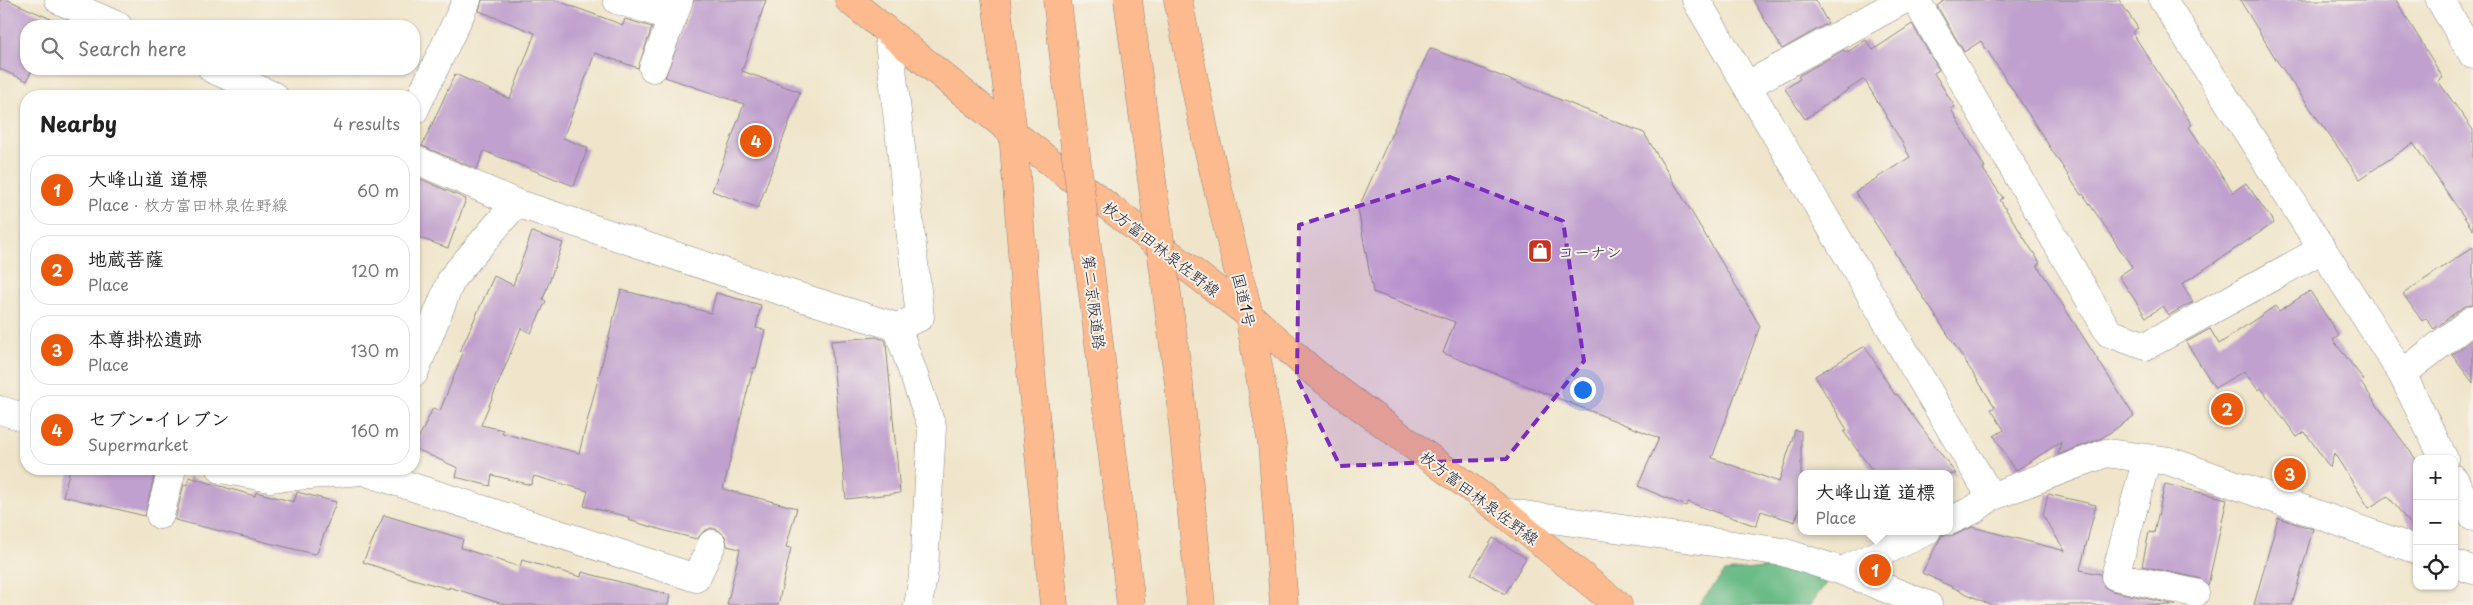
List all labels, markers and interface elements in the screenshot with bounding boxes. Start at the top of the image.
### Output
search box [20,20,420,75]
icon: search [38,34,66,62]
text: Search here [78,34,187,62]
text: Nearby [40,107,117,139]
text: 4 results [333,111,400,135]
pin: 4 [740,122,772,160]
text: 大峰山道 道標 [88,164,208,192]
text: 1 [53,178,61,202]
text: 60 m [357,178,399,202]
text: Place · 枚方富田林泉佐野線 [88,192,288,216]
street label: 枚方富田林泉佐野線 [1098,194,1226,302]
shop icon: コーナン [1527,238,1553,264]
place label: コーナン [1558,239,1622,263]
text: 地蔵菩薩 [88,244,164,272]
street label: 第二京阪道路 [1077,253,1113,351]
text: 2 [51,258,63,282]
text: 120 m [352,258,399,282]
street label: 国道1号 [1227,270,1263,330]
text: Place [88,272,129,296]
text: 本尊掛松遺跡 [88,324,202,352]
text: 3 [52,338,62,362]
text: 130 m [351,338,399,362]
text: Place [88,352,129,376]
your location [1570,377,1596,403]
pin: 2 [2211,390,2243,428]
text: セブン-イレブン [88,404,230,432]
text: 4 [52,418,62,442]
text: 160 m [351,418,399,442]
text: Supermarket [88,432,188,456]
street label: 枚方富田林泉佐野線 [1415,444,1545,550]
pin: 3 [2274,455,2306,493]
map controls [2413,455,2458,590]
button: + [2413,455,2458,500]
popup [1798,470,1953,535]
text: 大峰山道 道標 [1815,477,1936,505]
button: − [2413,500,2458,545]
text: Place [1815,505,1856,529]
button: locate [2413,545,2458,590]
pin: 1 [1859,551,1891,589]

